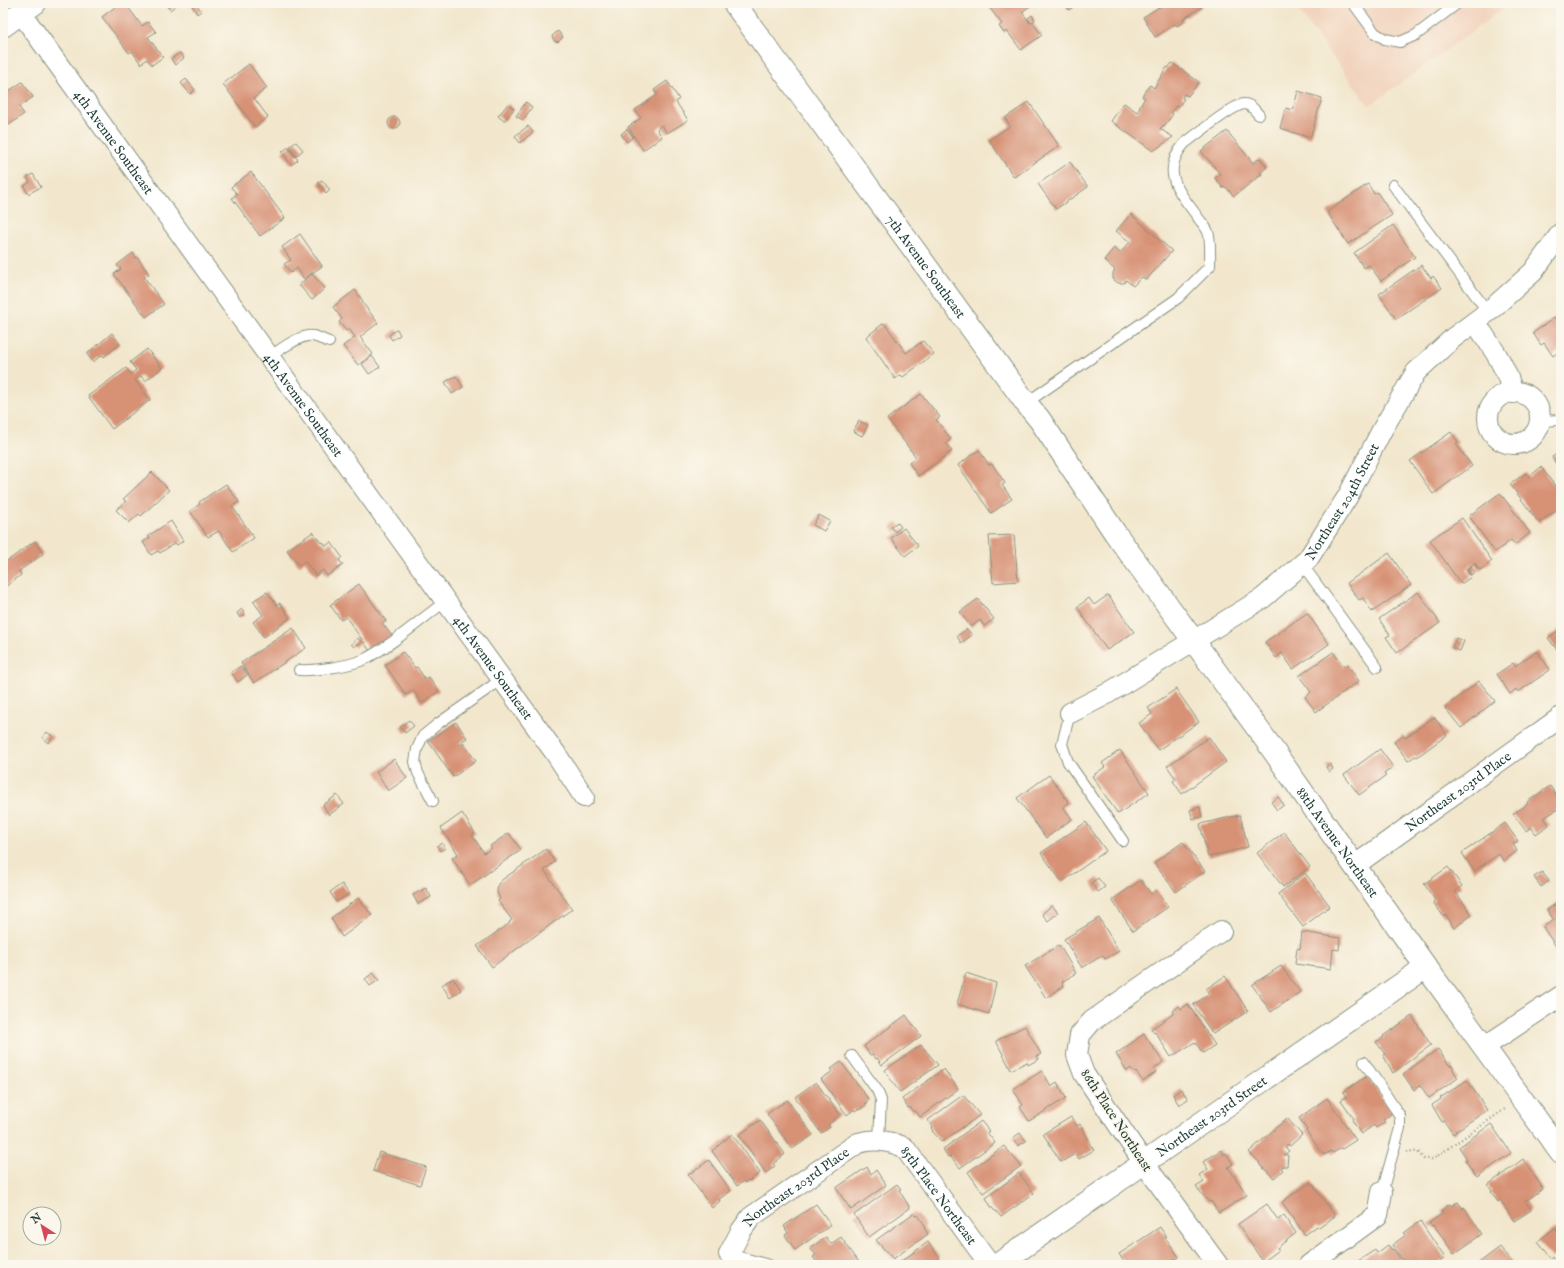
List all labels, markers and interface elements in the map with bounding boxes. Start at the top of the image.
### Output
street label: 4th Avenue Southeast [70,87,157,198]
street label: 7th Avenue Southeast [882,211,969,323]
street label: 4th Avenue Southeast [259,349,347,461]
street label: Northeast 204th Street [1302,440,1384,564]
street label: 4th Avenue Southeast [449,612,536,724]
street label: Northeast 203rd Place [1402,747,1516,836]
street label: 88th Avenue Northeast [1292,784,1382,902]
street label: 86th Place Northeast [1076,1066,1156,1175]
street label: Northeast 203rd Street [1153,1072,1271,1162]
street label: Northeast 203rd Place [739,1143,854,1231]
street label: 85th Place Northeast [896,1143,981,1249]
north arrow [22,1206,62,1246]
text: N [28,1210,45,1228]

